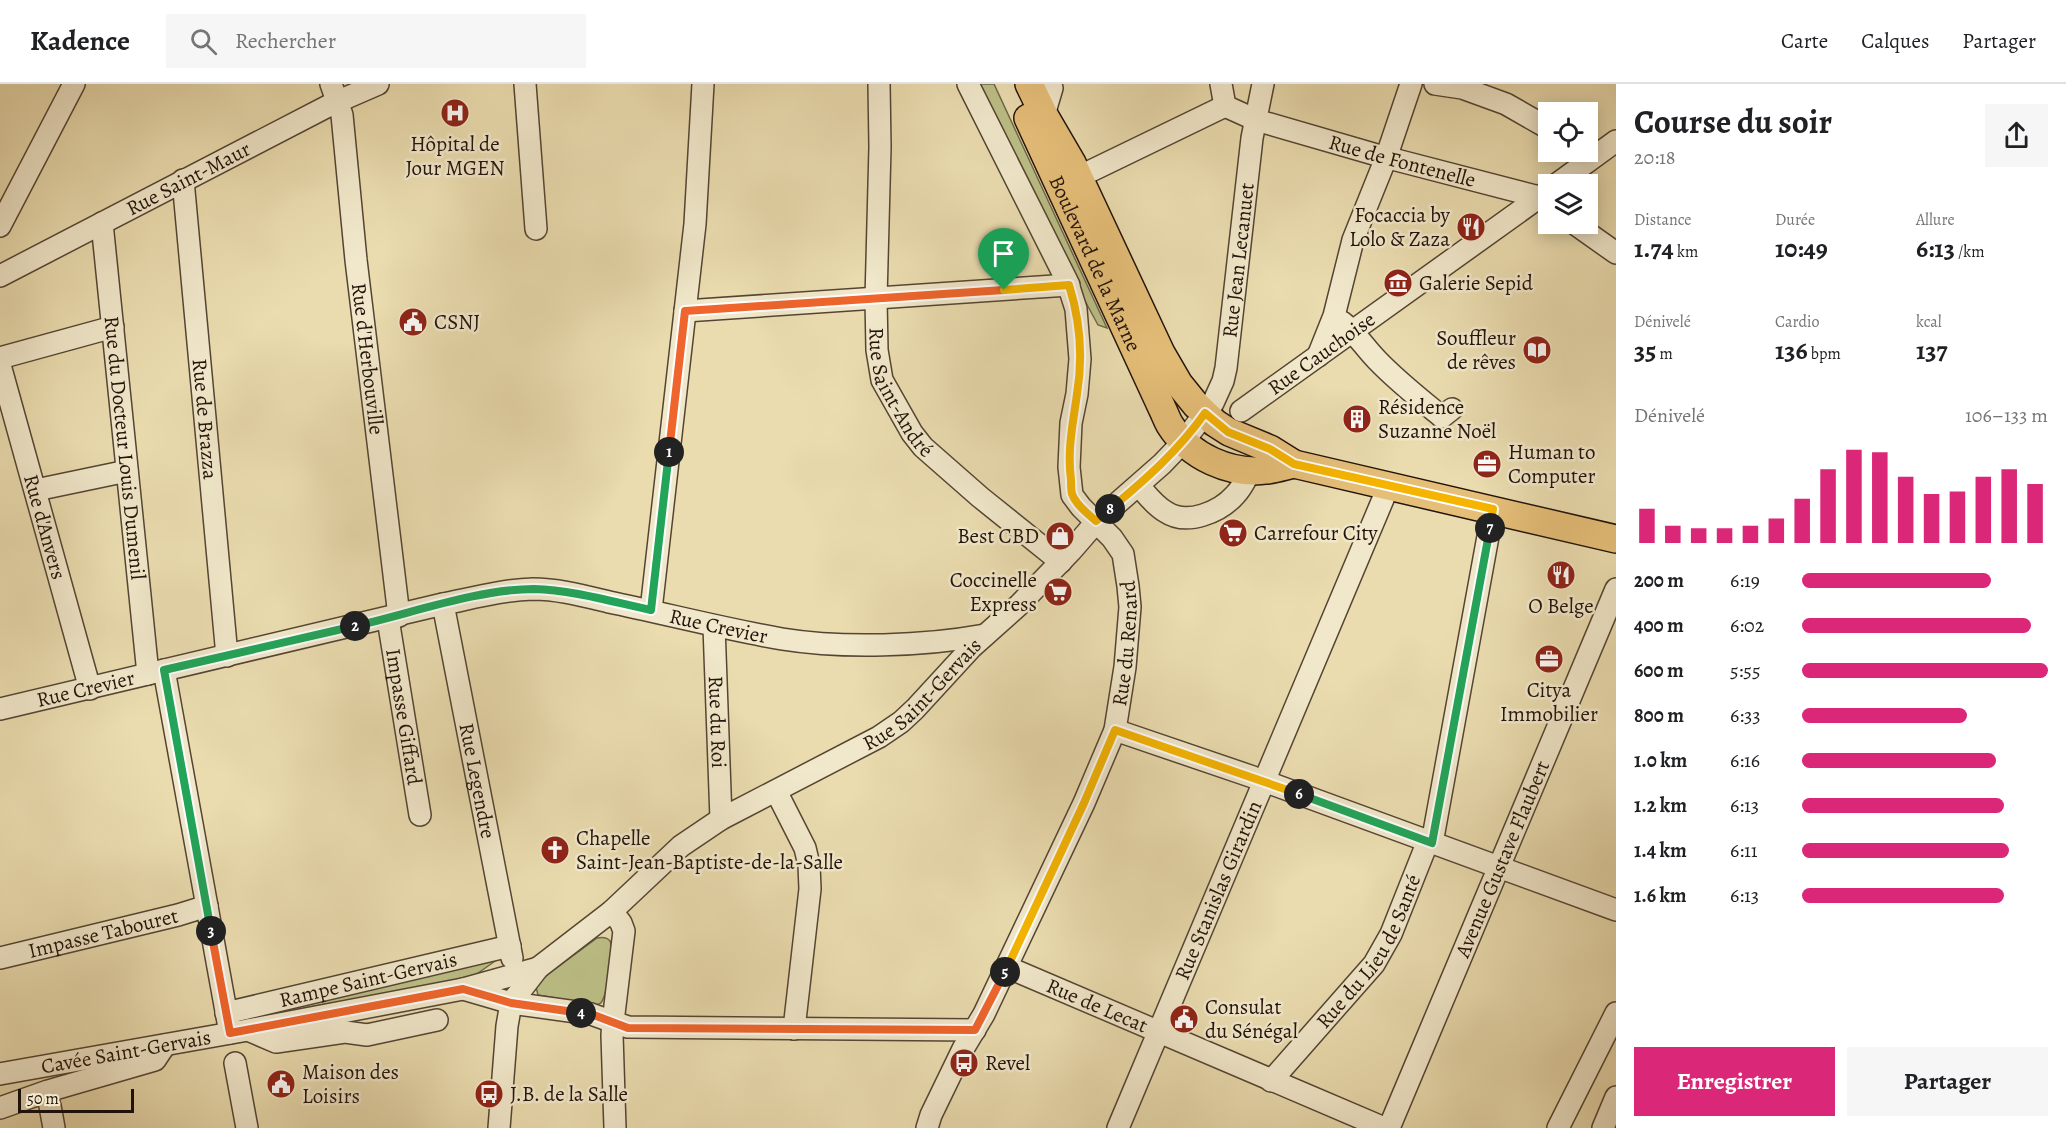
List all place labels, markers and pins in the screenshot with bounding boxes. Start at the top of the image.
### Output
hospital icon: Hôpital de Jour MGEN [439,97,471,129]
place label: Hôpital de Jour MGEN [405,130,505,182]
place label: Focaccia by Lolo & Zaza [1349,201,1451,253]
restaurant icon: Focaccia by Lolo & Zaza [1455,211,1487,243]
pin [978,228,1029,290]
museum icon: Galerie Sepid [1382,267,1414,299]
place label: Galerie Sepid [1419,269,1534,297]
public building icon: CSNJ [397,306,429,338]
place label: CSNJ [434,308,480,336]
place label: Souffleur de rêves [1436,324,1516,376]
library icon: Souffleur de rêves [1521,334,1553,366]
place label: Résidence Suzanne Noël [1378,393,1496,445]
building icon: Résidence Suzanne Noël [1341,403,1373,435]
pin: 1 [654,437,684,467]
place label: Human to Computer [1508,438,1596,490]
office icon: Human to Computer [1471,448,1503,480]
pin: 8 [1095,494,1125,524]
pin: 7 [1475,513,1505,543]
supermarket icon: Carrefour City [1217,517,1249,549]
place label: Carrefour City [1254,519,1378,547]
shop icon: Best CBD [1044,520,1076,552]
place label: Best CBD [957,522,1039,550]
restaurant icon: O Belge [1545,559,1577,591]
place label: Coccinelle Express [950,566,1037,618]
supermarket icon: Coccinelle Express [1042,576,1074,608]
place label: O Belge [1528,592,1594,620]
pin: 2 [340,611,370,641]
office icon: Citya Immobilier [1533,643,1565,675]
place label: Citya Immobilier [1500,676,1598,728]
pin: 6 [1284,779,1314,809]
place label: Chapelle Saint-Jean-Baptiste-de-la-Salle [576,824,843,876]
church icon: Chapelle Saint-Jean-Baptiste-de-la-Salle [539,834,571,866]
pin: 3 [196,916,226,946]
pin: 5 [990,957,1020,987]
place label: Consulat du Sénégal [1205,993,1298,1045]
pin: 4 [566,998,596,1028]
public building icon: Consulat du Sénégal [1168,1003,1200,1035]
bus stop icon: Revel [948,1047,980,1079]
place label: Revel [985,1049,1030,1077]
place label: Maison des Loisirs [302,1058,399,1110]
public building icon: Maison des Loisirs [265,1068,297,1100]
bus stop icon: J.B. de la Salle [473,1078,505,1110]
place label: J.B. de la Salle [510,1080,628,1108]

